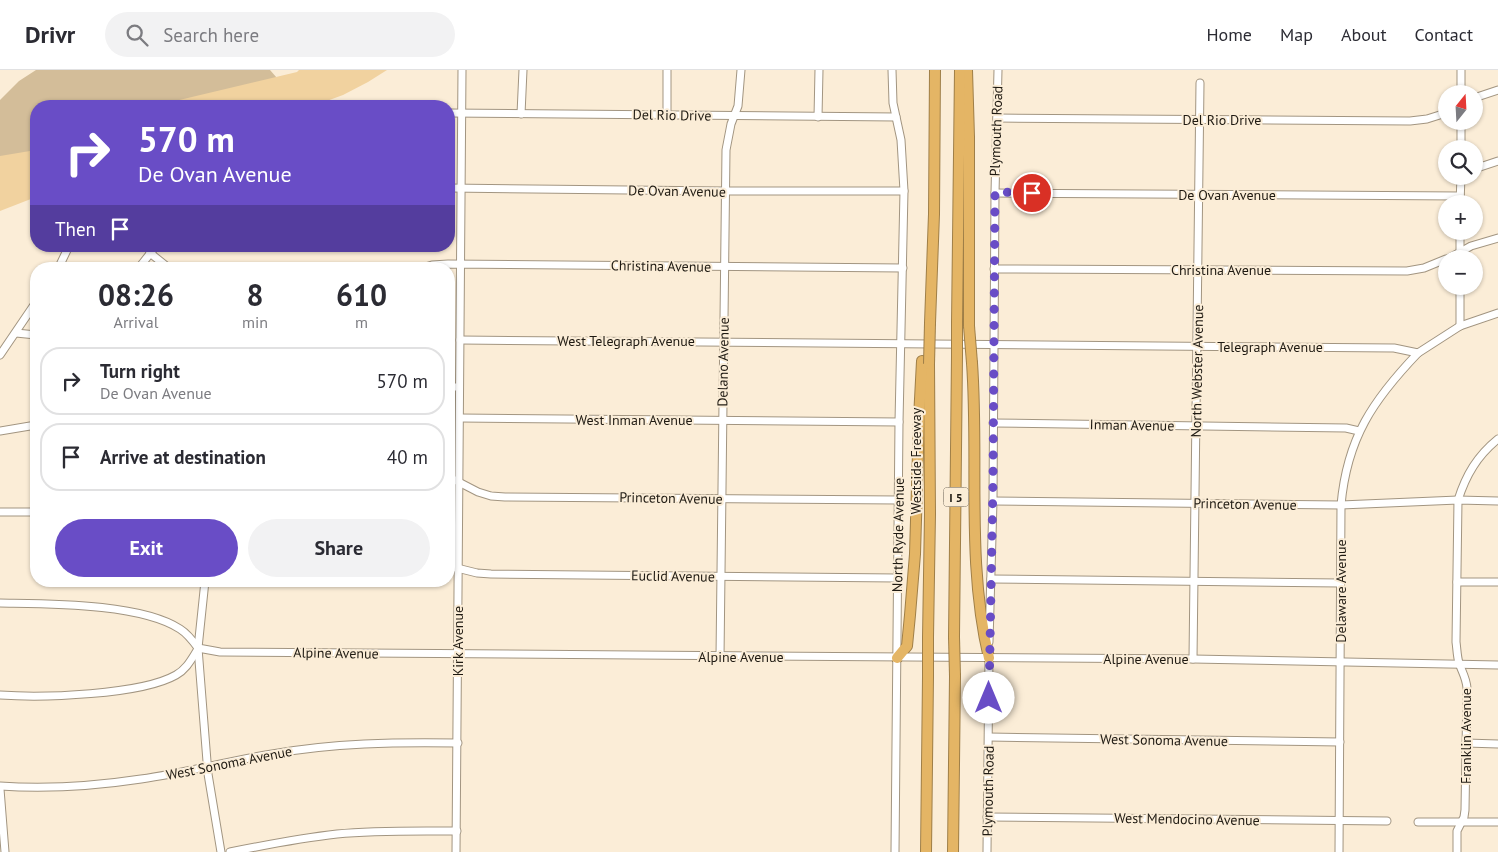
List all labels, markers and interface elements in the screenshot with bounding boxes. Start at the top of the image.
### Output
search box [105,12,455,57]
text: Drivr [25,19,75,50]
icon: search [123,21,151,49]
text: Search here [163,23,259,47]
text: Home [1206,23,1252,46]
text: Map [1280,23,1313,46]
text: About [1341,23,1387,46]
text: Contact [1415,23,1473,46]
street label: Plymouth Road [985,85,1007,177]
north arrow [1438,85,1482,130]
map controls [1438,85,1483,295]
street label: Del Rio Drive [632,105,712,125]
street label: Del Rio Drive [1183,111,1261,129]
text: 570 m [138,116,235,162]
icon: right [55,120,120,185]
button: search [1438,140,1483,185]
text: De Ovan Avenue [138,160,292,188]
pin [1011,172,1053,214]
icon: arrive [1018,179,1046,207]
street label: De Ovan Avenue [628,181,726,201]
street label: De Ovan Avenue [1178,186,1276,204]
button: + [1438,195,1483,240]
icon: arrive [106,215,134,243]
text: Then [55,217,96,241]
button: − [1438,250,1483,295]
street label: Christina Avenue [611,256,711,276]
street label: Christina Avenue [1171,261,1271,279]
text: 08:26 [98,275,174,314]
text: 8 [247,275,264,314]
text: 610 [336,275,387,314]
street label: North Webster Avenue [1187,304,1207,438]
text: Arrival [114,312,158,332]
text: min [242,312,268,332]
text: m [355,312,368,332]
street label: Delano Avenue [713,317,733,407]
street label: West Telegraph Avenue [557,332,695,350]
street label: Telegraph Avenue [1217,338,1323,356]
text: Turn right [100,359,180,383]
icon: right [57,367,85,395]
text: 570 m [376,369,428,393]
text: De Ovan Avenue [100,383,212,403]
street label: Westside Freeway [907,407,925,514]
street label: West Inman Avenue [575,411,693,429]
street label: Inman Avenue [1089,415,1175,435]
icon: arrive [57,443,85,471]
text: Arrive at destination [100,445,266,469]
text: 40 m [387,445,428,469]
street label: North Ryde Avenue [888,478,908,592]
street label: Princeton Avenue [619,488,723,508]
road number: I 5 [944,488,968,507]
street label: Princeton Avenue [1193,494,1297,514]
button: Exit [55,519,238,577]
button: Share [248,519,430,577]
street label: Delaware Avenue [1332,539,1350,643]
street label: Euclid Avenue [631,566,715,586]
street label: Kirk Avenue [449,606,467,676]
street label: Alpine Avenue [293,643,379,663]
street label: Alpine Avenue [698,648,784,666]
street label: Alpine Avenue [1103,650,1189,668]
position arrow [962,671,1014,723]
street label: Franklin Avenue [1457,688,1475,784]
street label: West Sonoma Avenue [1100,730,1228,750]
street label: West Sonoma Avenue [164,742,294,784]
street label: Plymouth Road [978,746,998,836]
street label: West Mendocino Avenue [1114,809,1260,829]

